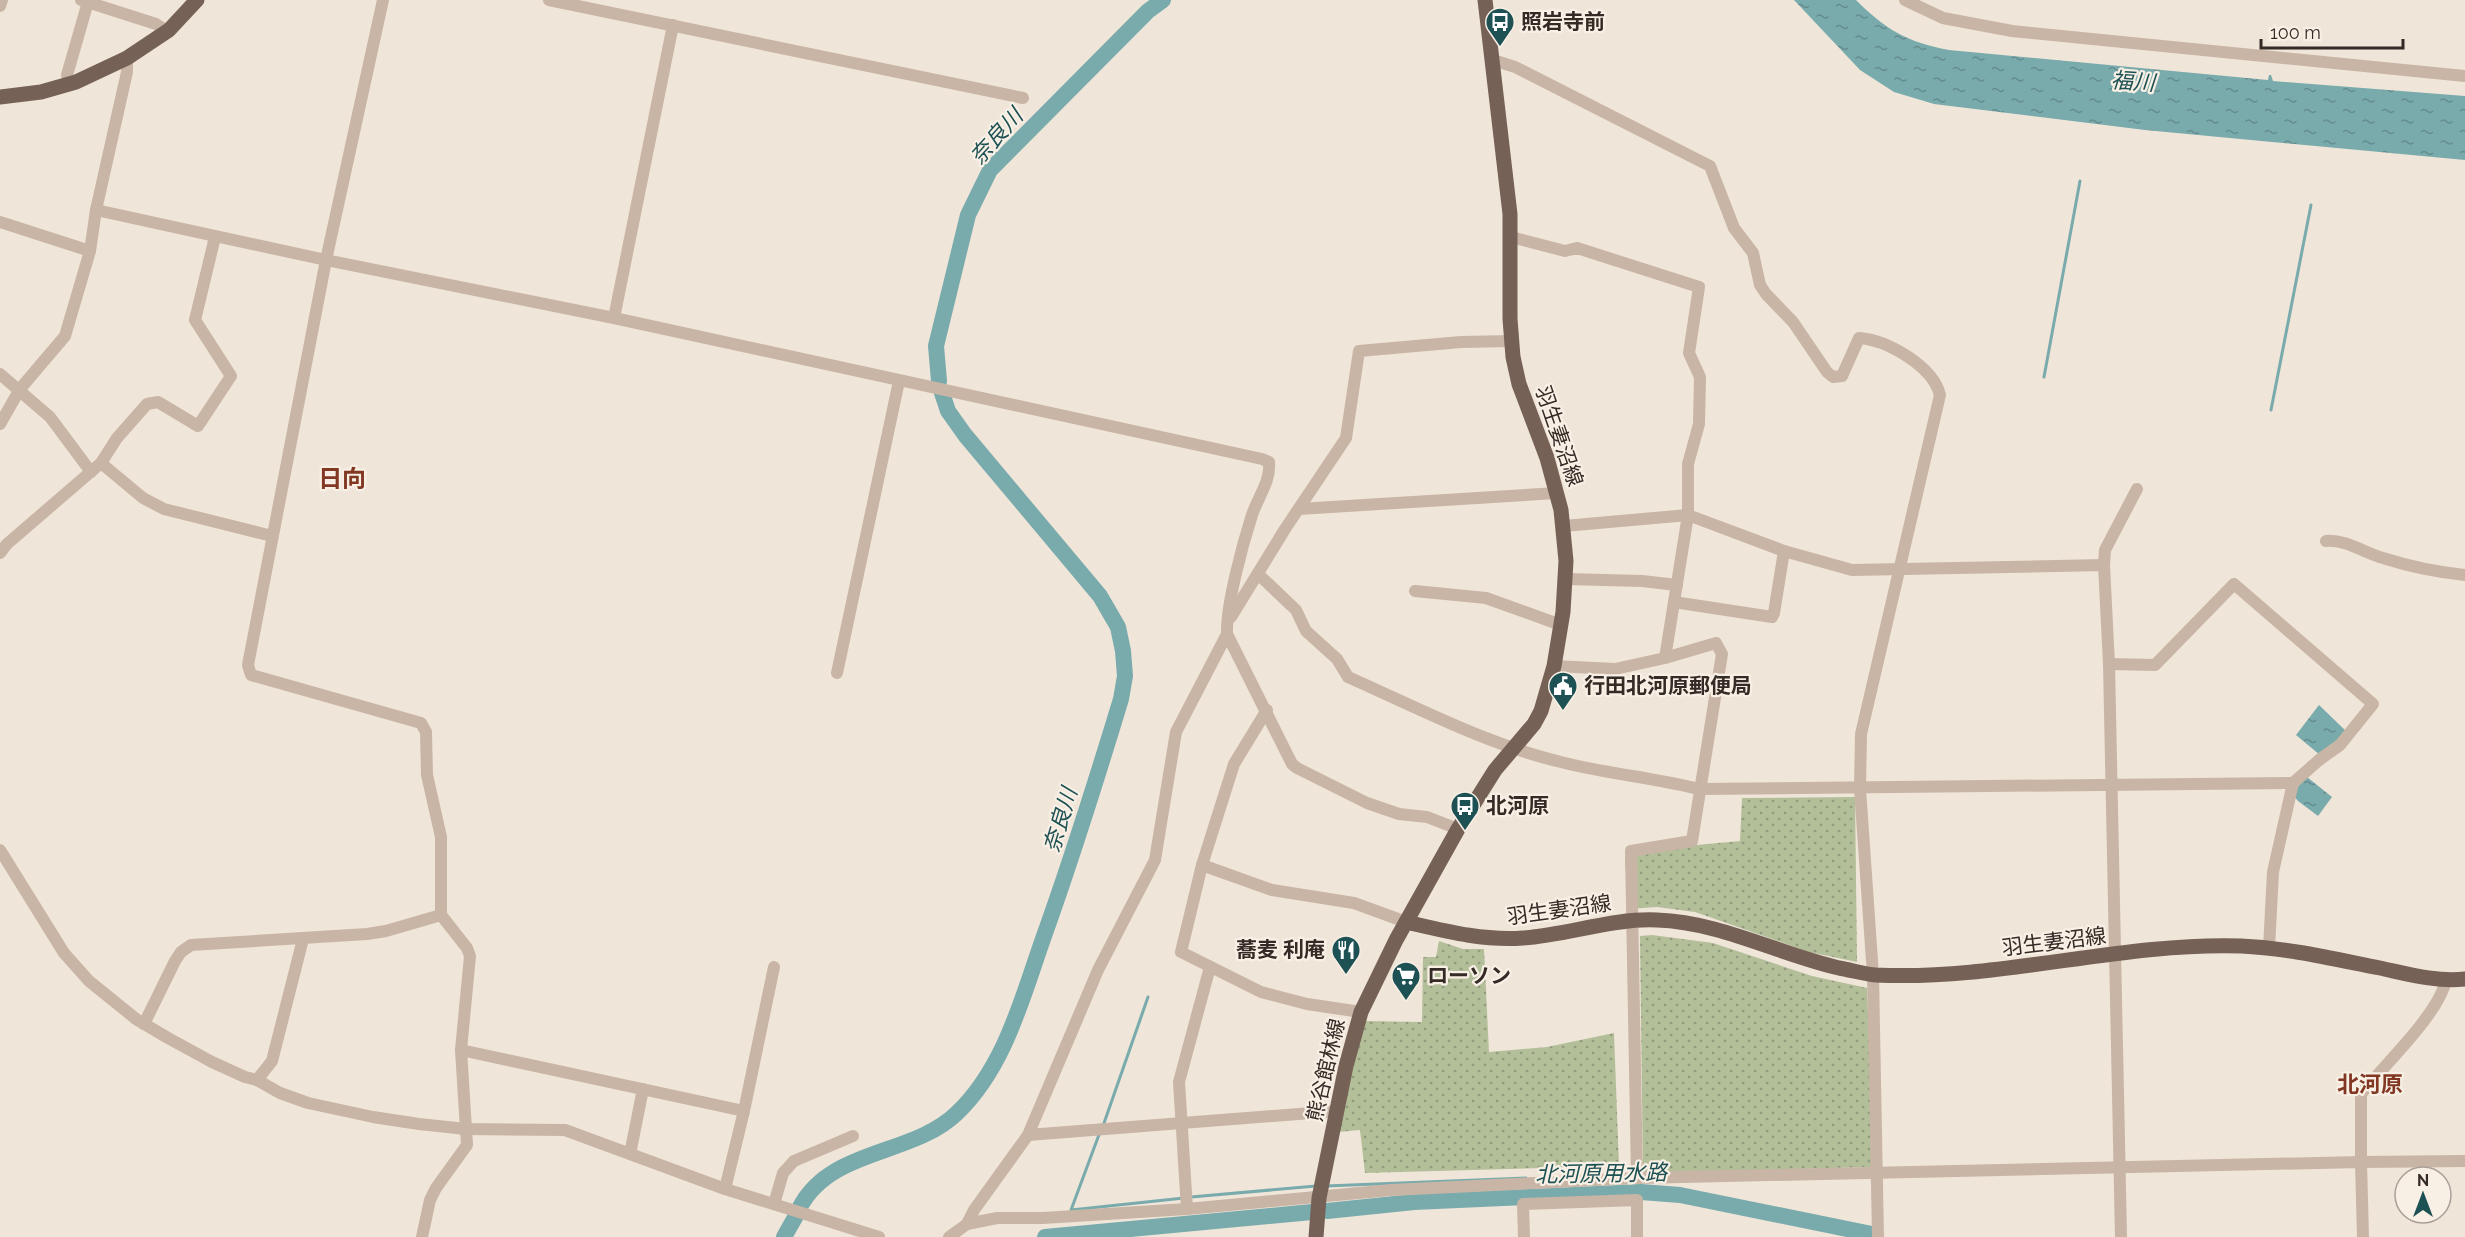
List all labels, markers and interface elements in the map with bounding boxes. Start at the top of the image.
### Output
bus stop icon: 照岩寺前 [1484,6,1516,48]
place label: 照岩寺前 [1521,9,1605,34]
scale bar [2261,12,2404,50]
text: 100 m [2270,22,2321,43]
water label: 福川 [2110,66,2158,96]
water label: 奈良川 [964,101,1029,169]
street label: 羽生妻沼線 [1531,382,1588,490]
district label: 日向 [318,464,366,493]
public building icon: 行田北河原郵便局 [1547,670,1579,712]
place label: 行田北河原郵便局 [1584,673,1752,698]
water label: 奈良川 [1038,783,1083,855]
bus stop icon: 北河原 [1449,790,1481,832]
place label: 北河原 [1486,793,1549,818]
street label: 羽生妻沼線 [1505,890,1613,929]
street label: 羽生妻沼線 [2000,923,2108,960]
restaurant icon: 蕎麦 利庵 [1330,934,1362,976]
place label: 蕎麦 利庵 [1236,937,1325,962]
supermarket icon: ローソン [1390,960,1422,1002]
place label: ローソン [1427,963,1511,988]
street label: 熊谷館林線 [1302,1016,1350,1124]
district label: 北河原 [2337,1071,2403,1097]
water label: 北河原用水路 [1535,1159,1669,1187]
north arrow [2393,1165,2453,1225]
text: N [2417,1171,2429,1190]

